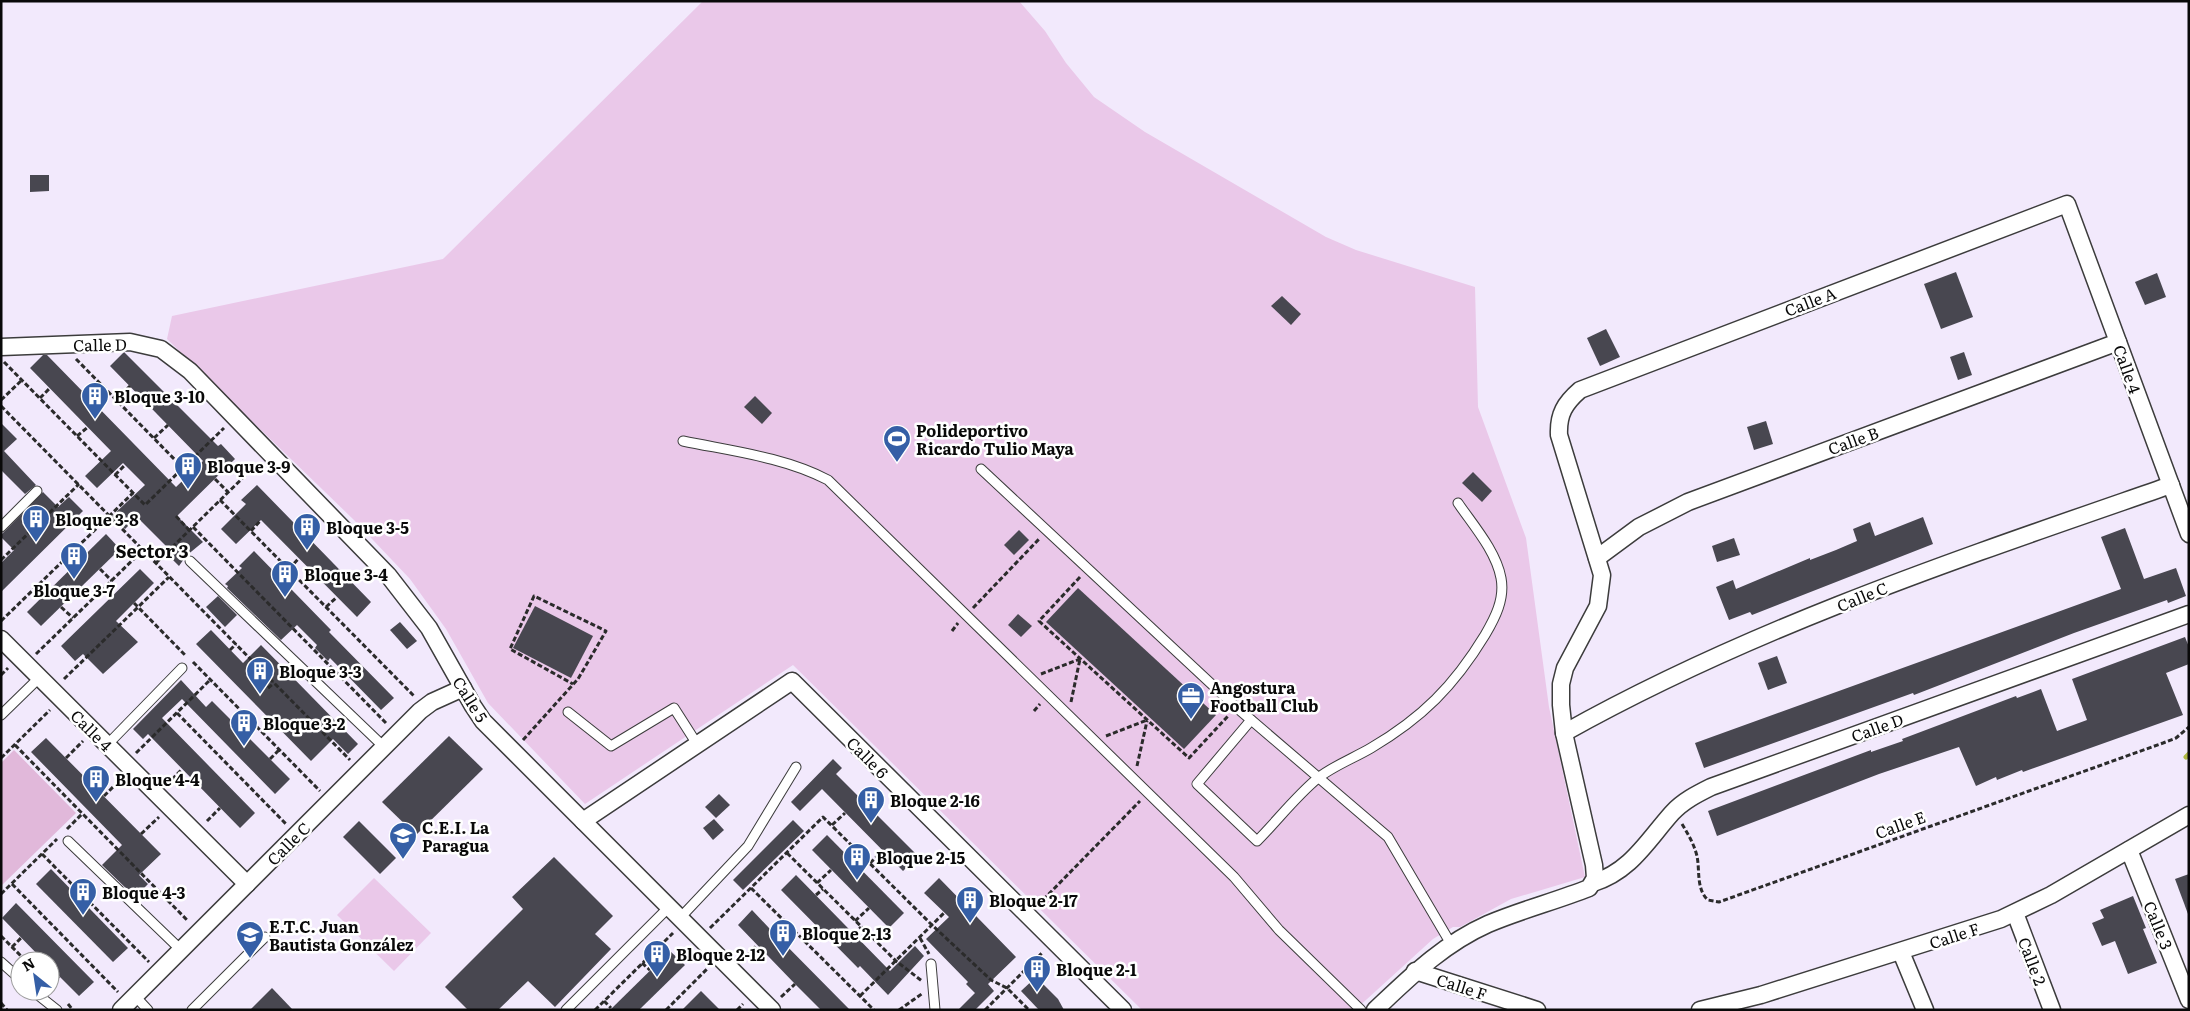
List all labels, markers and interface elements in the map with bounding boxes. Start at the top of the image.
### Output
street label: Calle A [1781,280,1839,322]
street label: Calle D [73,332,127,356]
street label: Calle 4 [2108,341,2148,397]
building icon: Bloque 3-10 [80,381,110,420]
place label: Bloque 3-10 [114,384,205,408]
place label: Polideportivo Ricardo Tulio Maya [916,418,1074,460]
street label: Calle B [1824,420,1882,460]
sports icon: Polideportivo Ricardo Tulio Maya [882,424,912,463]
building icon: Bloque 3-9 [173,451,203,490]
place label: Bloque 3-9 [207,454,290,478]
building icon: Bloque 3-8 [21,504,51,543]
place label: Bloque 3-8 [55,507,139,531]
building icon: Bloque 3-5 [292,512,322,551]
place label: Bloque 3-5 [326,515,409,539]
district label: Sector 3 [115,537,189,564]
building icon: Bloque 3-7 [59,541,89,580]
building icon: Bloque 3-4 [270,559,300,598]
place label: Bloque 3-4 [304,562,388,586]
street label: Calle C [1833,575,1891,617]
place label: Bloque 3-7 [33,578,115,602]
building icon: Bloque 3-3 [245,656,275,695]
place label: Bloque 3-3 [279,659,362,683]
street label: Calle 5 [448,672,494,726]
place label: Angostura Football Club [1210,675,1318,717]
office icon: Angostura Football Club [1176,681,1206,720]
street label: Calle 4 [66,704,118,756]
street label: Calle D [1848,706,1906,748]
building icon: Bloque 3-2 [229,708,259,747]
place label: Bloque 3-2 [263,711,346,735]
street label: Calle 6 [842,731,895,784]
building icon: Bloque 4-4 [81,764,111,803]
place label: Bloque 4-4 [115,767,200,791]
building icon: Bloque 2-16 [856,785,886,824]
place label: Bloque 2-16 [890,788,980,812]
street label: Calle E [1872,804,1928,844]
place label: C.E.I. La Paragua [422,815,490,857]
street label: Calle C [261,816,315,870]
school or university icon: C.E.I. La Paragua [388,821,418,860]
building icon: Bloque 2-15 [842,842,872,881]
place label: Bloque 2-15 [876,845,966,869]
building icon: Bloque 4-3 [68,877,98,916]
place label: Bloque 4-3 [102,880,186,904]
building icon: Bloque 2-17 [955,885,985,924]
place label: Bloque 2-17 [989,888,1078,912]
street label: Calle 3 [2138,897,2180,953]
place label: E.T.C. Juan Bautista González [269,914,414,956]
street label: Calle F [1926,916,1982,954]
building icon: Bloque 2-13 [768,918,798,957]
school or university icon: E.T.C. Juan Bautista González [235,920,265,959]
place label: Bloque 2-13 [802,921,892,945]
street label: Calle 2 [2013,933,2053,989]
building icon: Bloque 2-12 [642,939,672,978]
place label: Bloque 2-12 [676,942,766,966]
north arrow [10,951,60,1001]
text: N [18,952,38,975]
building icon: Bloque 2-1 [1022,954,1052,993]
place label: Bloque 2-1 [1056,957,1137,981]
street label: Calle F [1434,967,1490,1005]

